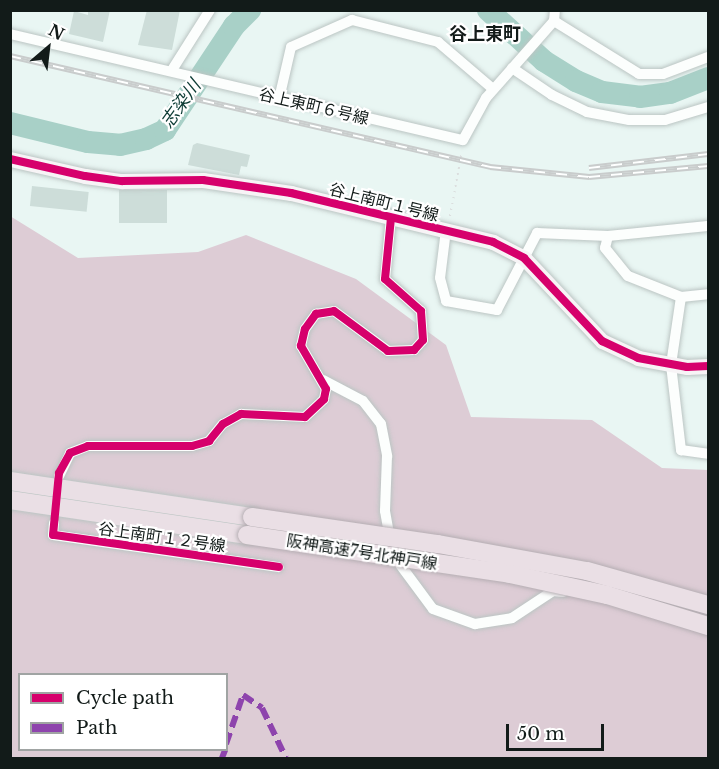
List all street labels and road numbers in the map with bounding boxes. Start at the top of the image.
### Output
street label: 谷上東町６号線 [257,84,371,128]
street label: 谷上南町１号線 [327,179,441,225]
street label: 谷上南町１２号線 [97,519,227,555]
street label: 阪神高速7号北神戸線 [285,531,439,573]

